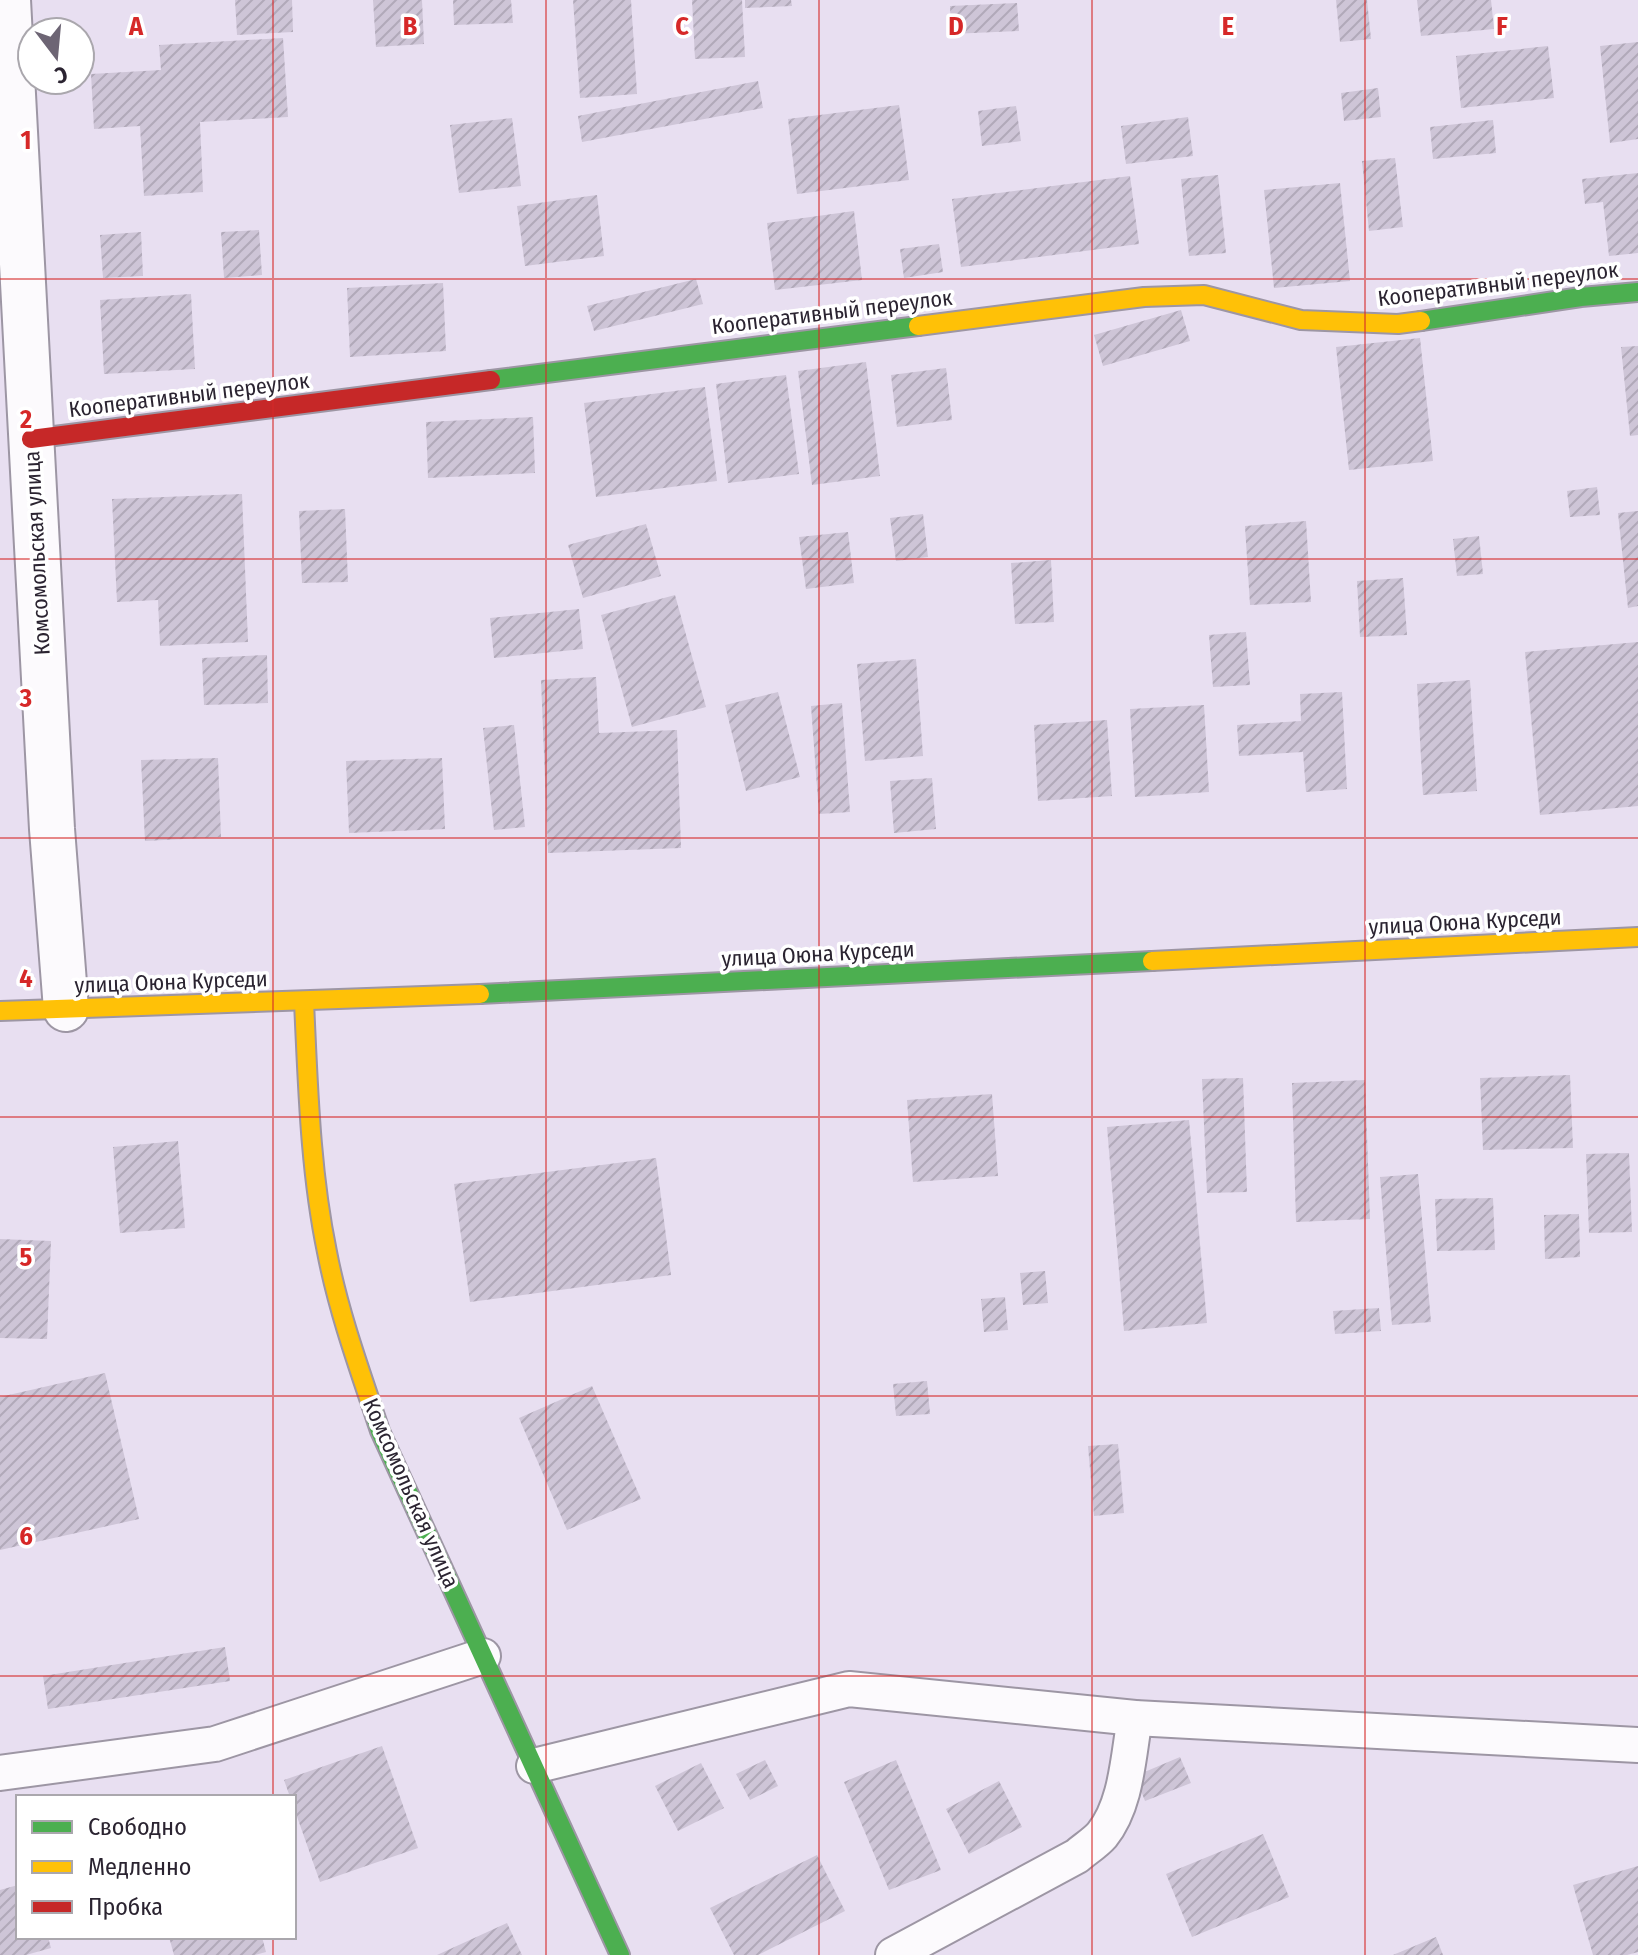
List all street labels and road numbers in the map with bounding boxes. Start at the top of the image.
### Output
street label: Кооперативный переулок [1376,256,1620,312]
street label: Кооперативный переулок [710,284,954,340]
street label: Кооперативный переулок [67,367,311,423]
street label: Комсомольская улица [18,450,56,656]
street label: улица Оюна Курседи [1368,903,1562,941]
street label: улица Оюна Курседи [721,935,915,973]
street label: улица Оюна Курседи [74,965,268,999]
street label: Комсомольская улица [357,1394,465,1592]

